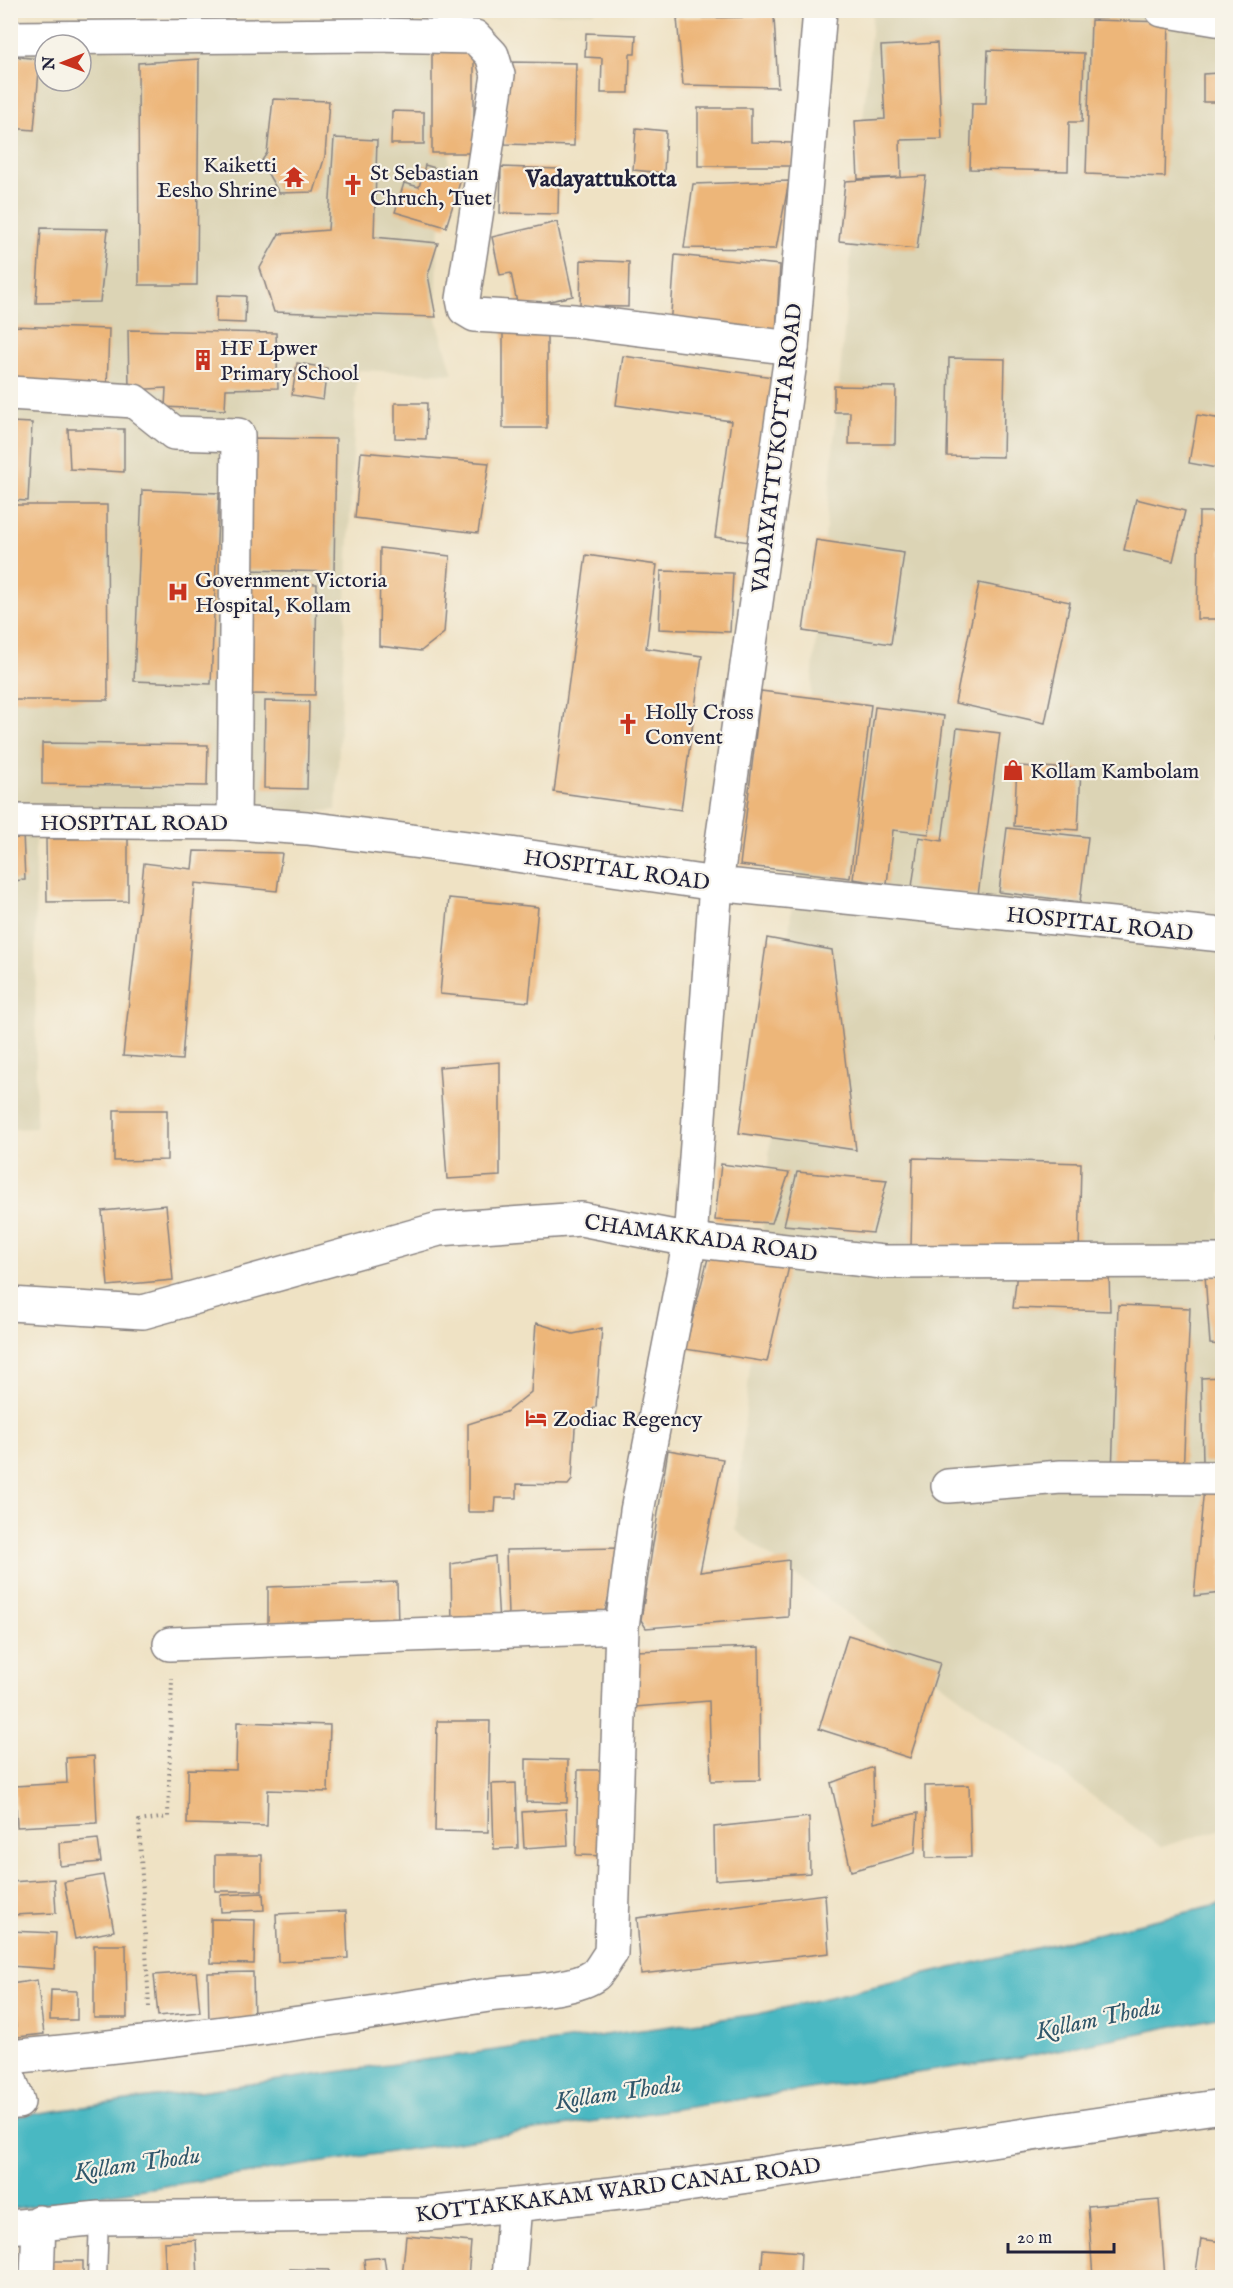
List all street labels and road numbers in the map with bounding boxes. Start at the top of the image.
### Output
street label: VADAYATTUKOTTA ROAD [746,302,810,596]
street label: HOSPITAL ROAD [40,810,228,838]
street label: HOSPITAL ROAD [522,844,712,898]
street label: HOSPITAL ROAD [1005,901,1195,949]
street label: CHAMAKKADA ROAD [582,1209,819,1269]
street label: KOTTAKKAKAM WARD CANAL ROAD [414,2152,823,2230]

